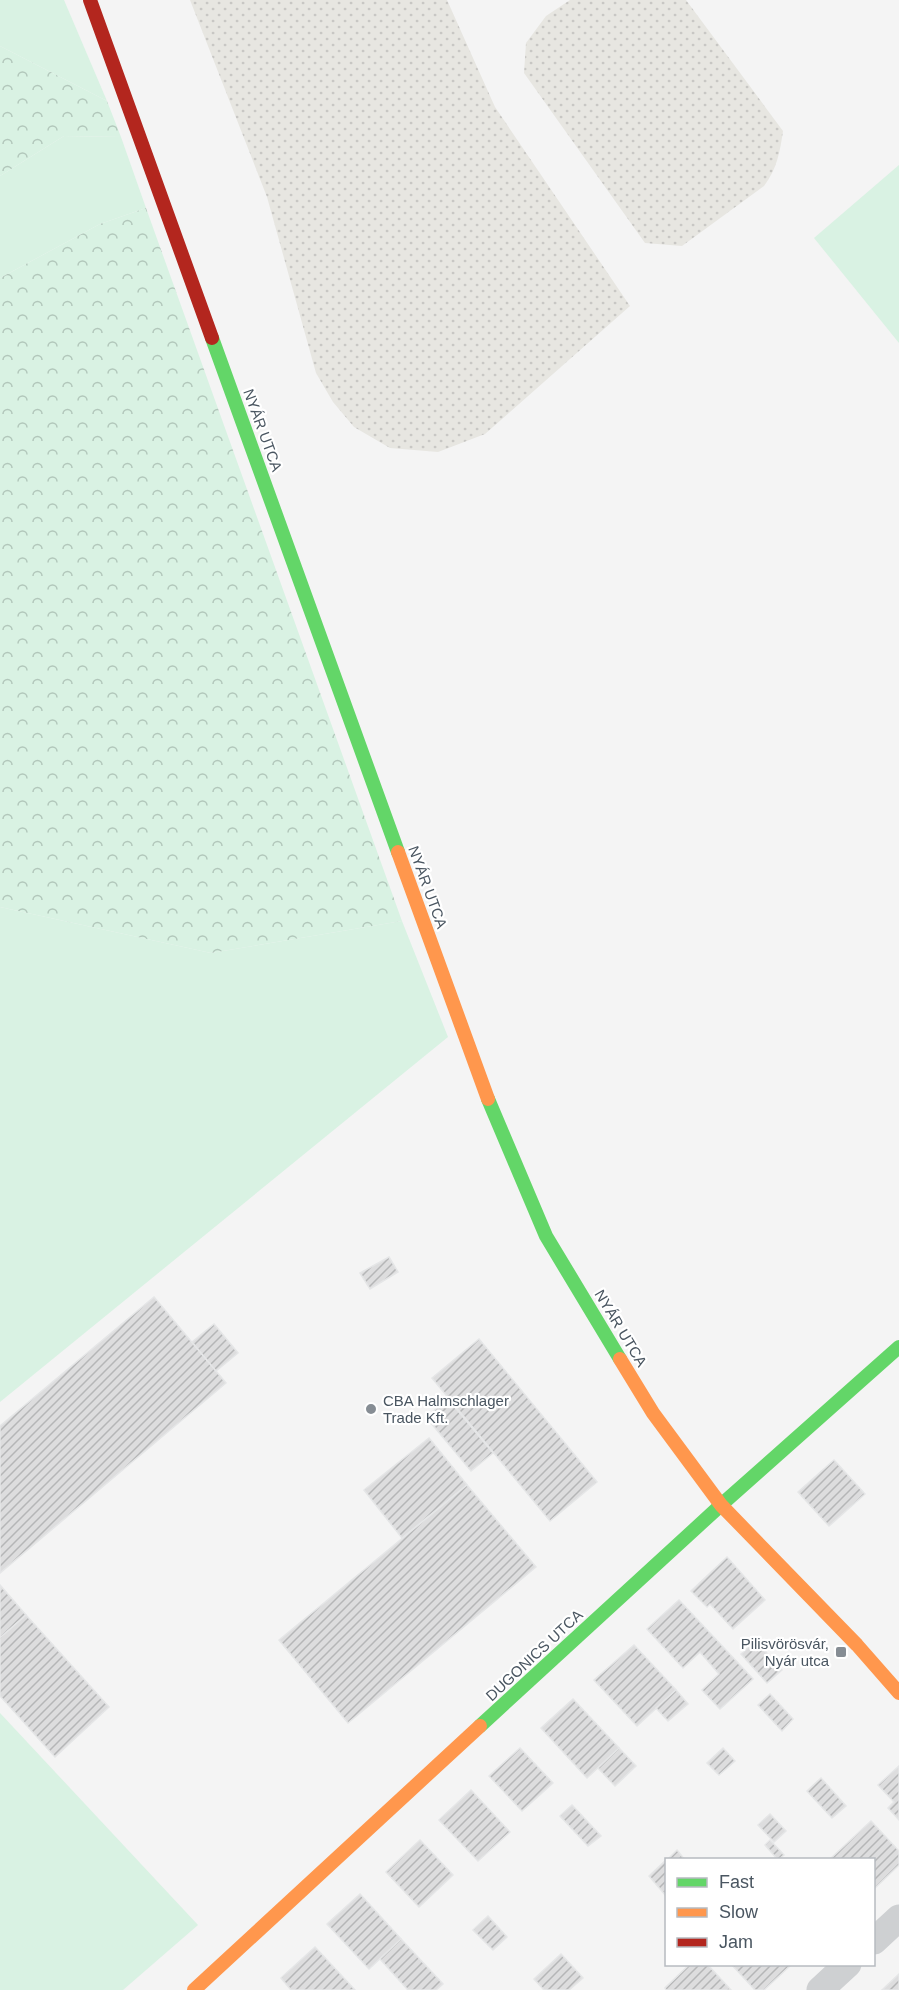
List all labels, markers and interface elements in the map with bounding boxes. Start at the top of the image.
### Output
street label: NYÁR UTCA [240,386,286,474]
street label: NYÁR UTCA [405,843,451,931]
street label: NYÁR UTCA [591,1286,651,1370]
place label: CBA Halmschlager Trade Kft. [383,1392,509,1426]
marker: CBA Halmschlager Trade Kft. [364,1402,378,1416]
street label: DUGONICS UTCA [482,1606,586,1704]
place label: Pilisvörösvár, Nyár utca [741,1635,830,1669]
marker: Pilisvörösvár, Nyár utca [834,1645,848,1659]
legend [665,1858,875,1966]
text: Fast [719,1872,754,1892]
text: Slow [719,1902,759,1922]
text: Jam [719,1932,753,1952]

